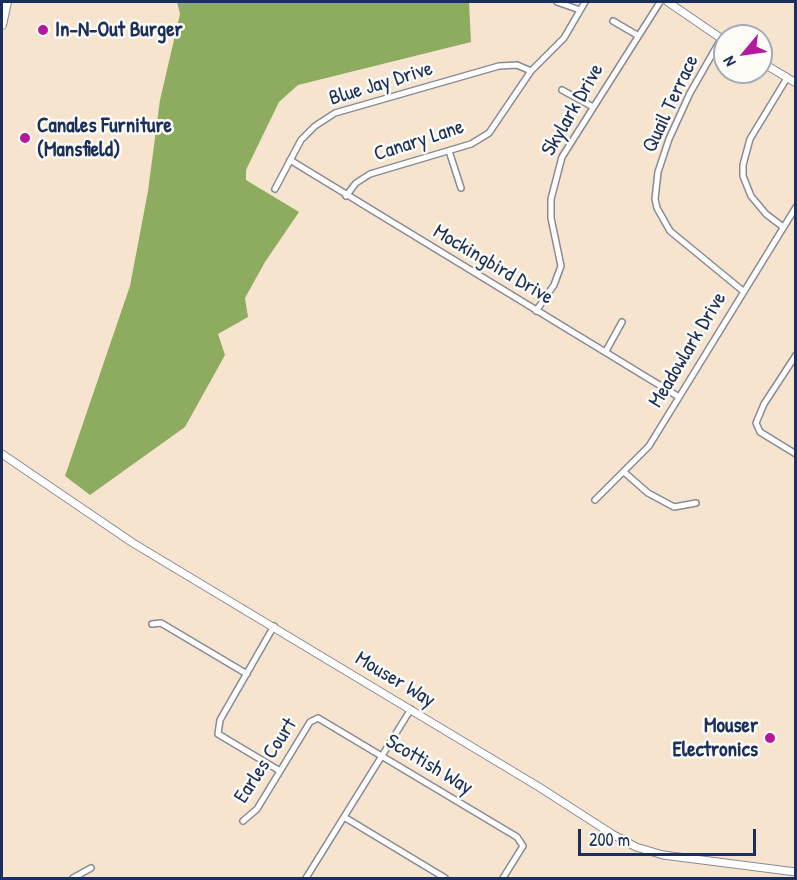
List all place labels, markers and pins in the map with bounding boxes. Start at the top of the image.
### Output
place label: In-N-Out Burger [55,17,183,43]
marker: In-N-Out Burger [36,23,50,37]
place label: Canales Furniture (Mansfield) [37,113,172,163]
marker: Canales Furniture (Mansfield) [18,131,32,145]
place label: Mouser Electronics [672,713,758,763]
marker: Mouser Electronics [763,731,777,745]

